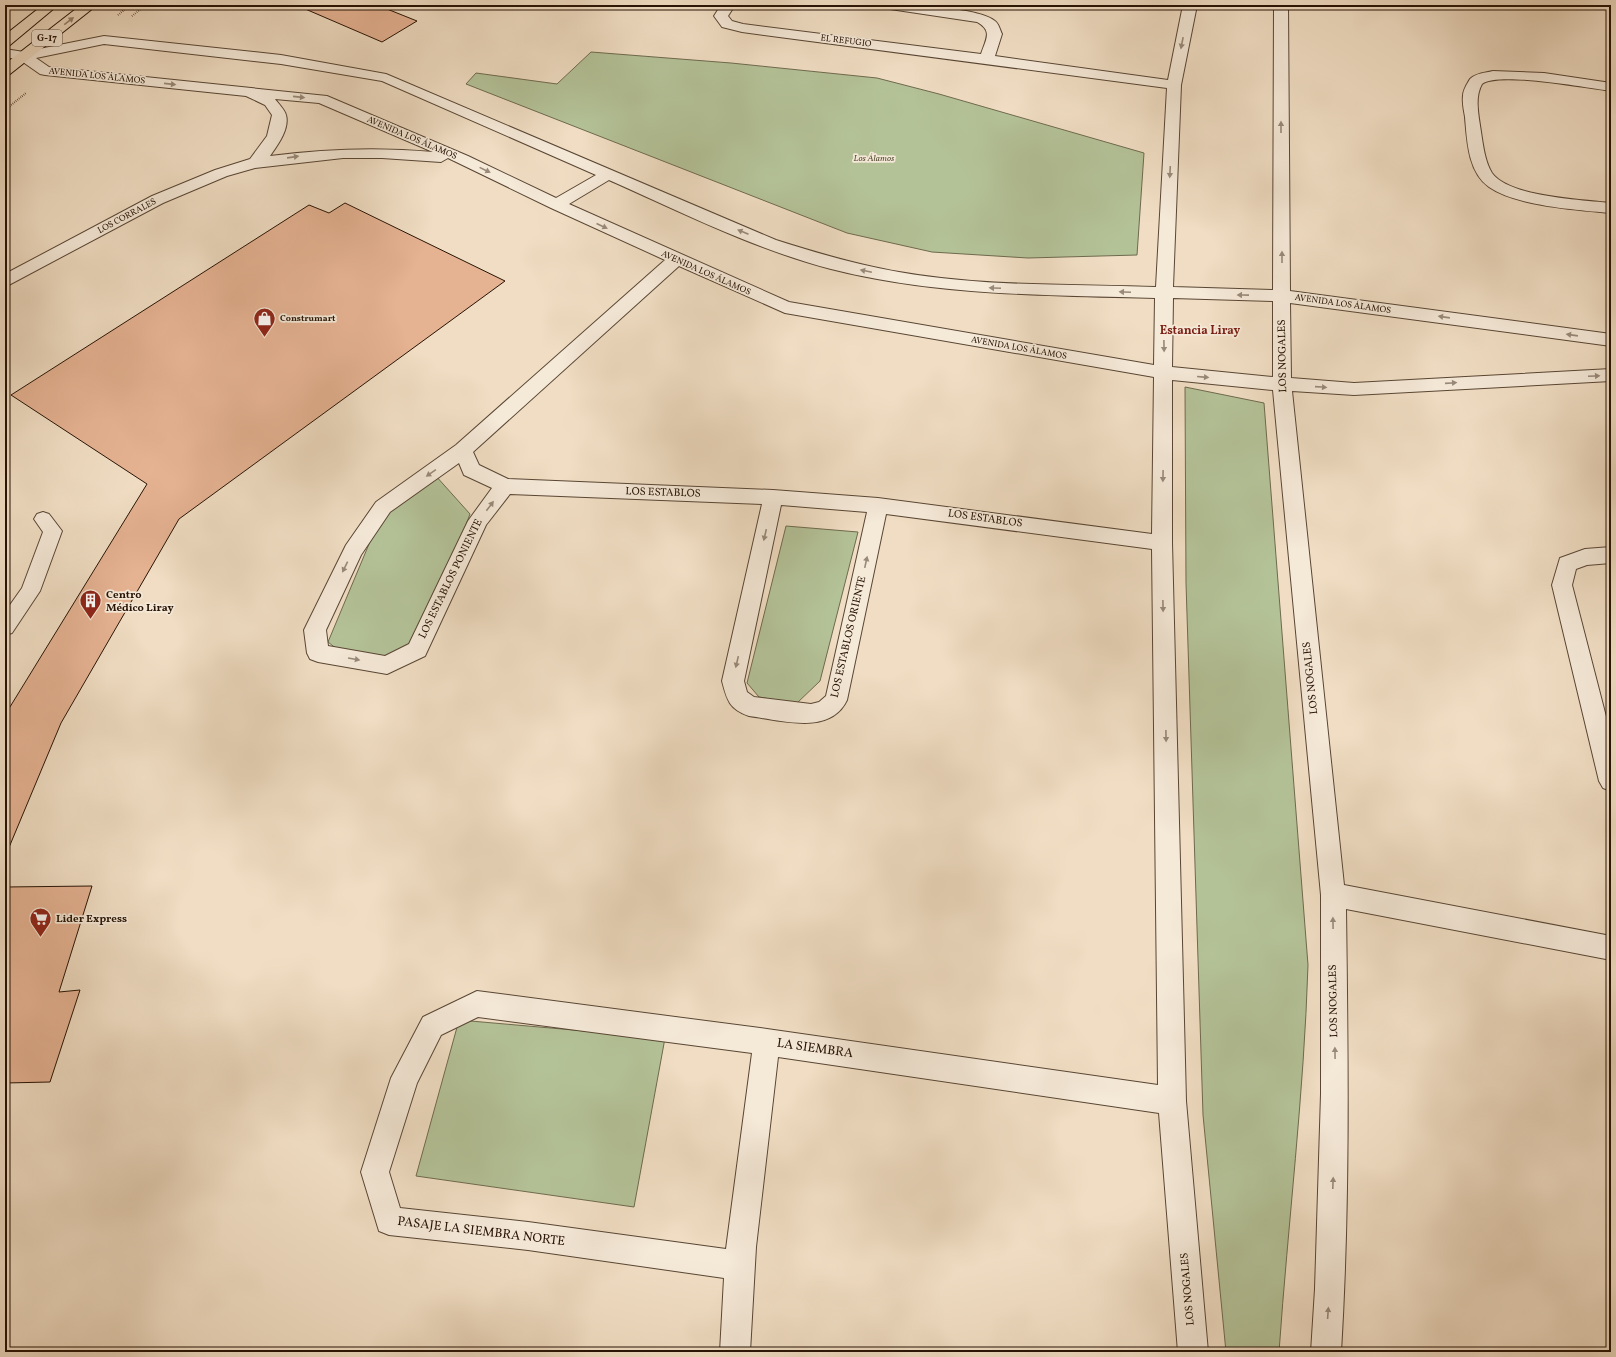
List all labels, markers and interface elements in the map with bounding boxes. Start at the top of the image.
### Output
one-way arrow [64,17,75,25]
road number: G-17 [32,30,62,46]
street label: EL REFUGIO [820,31,873,51]
one-way arrow [1179,37,1185,49]
street label: AVENIDA LOS ÁLAMOS [48,64,146,88]
one-way arrow [164,80,176,87]
one-way arrow [293,94,305,100]
street label: AVENIDA LOS ÁLAMOS [365,113,459,163]
one-way arrow [1278,120,1284,133]
park label: Los Álamos [854,152,895,165]
one-way arrow [287,154,299,160]
one-way arrow [1167,166,1173,179]
one-way arrow [479,167,490,173]
street label: LOS CORRALES [95,195,159,237]
one-way arrow [596,223,607,229]
one-way arrow [737,229,748,235]
street label: AVENIDA LOS ÁLAMOS [659,247,753,299]
one-way arrow [1279,250,1285,263]
one-way arrow [860,268,872,274]
one-way arrow [989,284,1001,291]
one-way arrow [1118,289,1131,295]
street label: AVENIDA LOS ÁLAMOS [1294,291,1392,317]
one-way arrow [1236,292,1249,298]
shop icon: Construmart [251,305,277,338]
place label: Construmart [280,312,336,325]
one-way arrow [1437,314,1450,321]
street label: LOS NOGALES [1275,319,1291,393]
district label: Estancia Liray [1160,323,1241,339]
one-way arrow [1566,332,1578,338]
street label: AVENIDA LOS ÁLAMOS [970,333,1068,363]
one-way arrow [1161,340,1167,353]
one-way arrow [1588,373,1600,380]
one-way arrow [1197,374,1210,380]
one-way arrow [1445,380,1457,387]
one-way arrow [1315,383,1327,390]
one-way arrow [426,469,436,477]
one-way arrow [1160,470,1166,483]
street label: LOS ESTABLOS [625,484,701,502]
one-way arrow [486,501,494,511]
street label: LOS ESTABLOS [947,506,1023,532]
street label: LOS ESTABLOS PONIENTE [415,516,487,641]
one-way arrow [762,530,768,542]
one-way arrow [863,556,869,568]
one-way arrow [342,561,349,573]
street label: LOS ESTABLOS ORIENTE [828,574,870,699]
building icon: Centro Médico Liray [78,588,104,621]
place label: Centro Médico Liray [106,588,174,616]
one-way arrow [1160,600,1166,613]
street label: LOS NOGALES [1300,641,1322,715]
one-way arrow [348,656,361,662]
one-way arrow [733,656,739,668]
one-way arrow [1162,730,1169,742]
supermarket icon: Lider Express [27,906,53,939]
place label: Lider Express [56,912,127,927]
one-way arrow [1330,916,1336,929]
street label: LOS NOGALES [1326,964,1342,1038]
street label: LA SIEMBRA [776,1035,854,1063]
one-way arrow [1332,1046,1338,1059]
one-way arrow [1330,1176,1336,1189]
street label: PASAJE LA SIEMBRA NORTE [396,1213,566,1251]
street label: LOS NOGALES [1177,1252,1199,1326]
one-way arrow [1325,1307,1332,1319]

